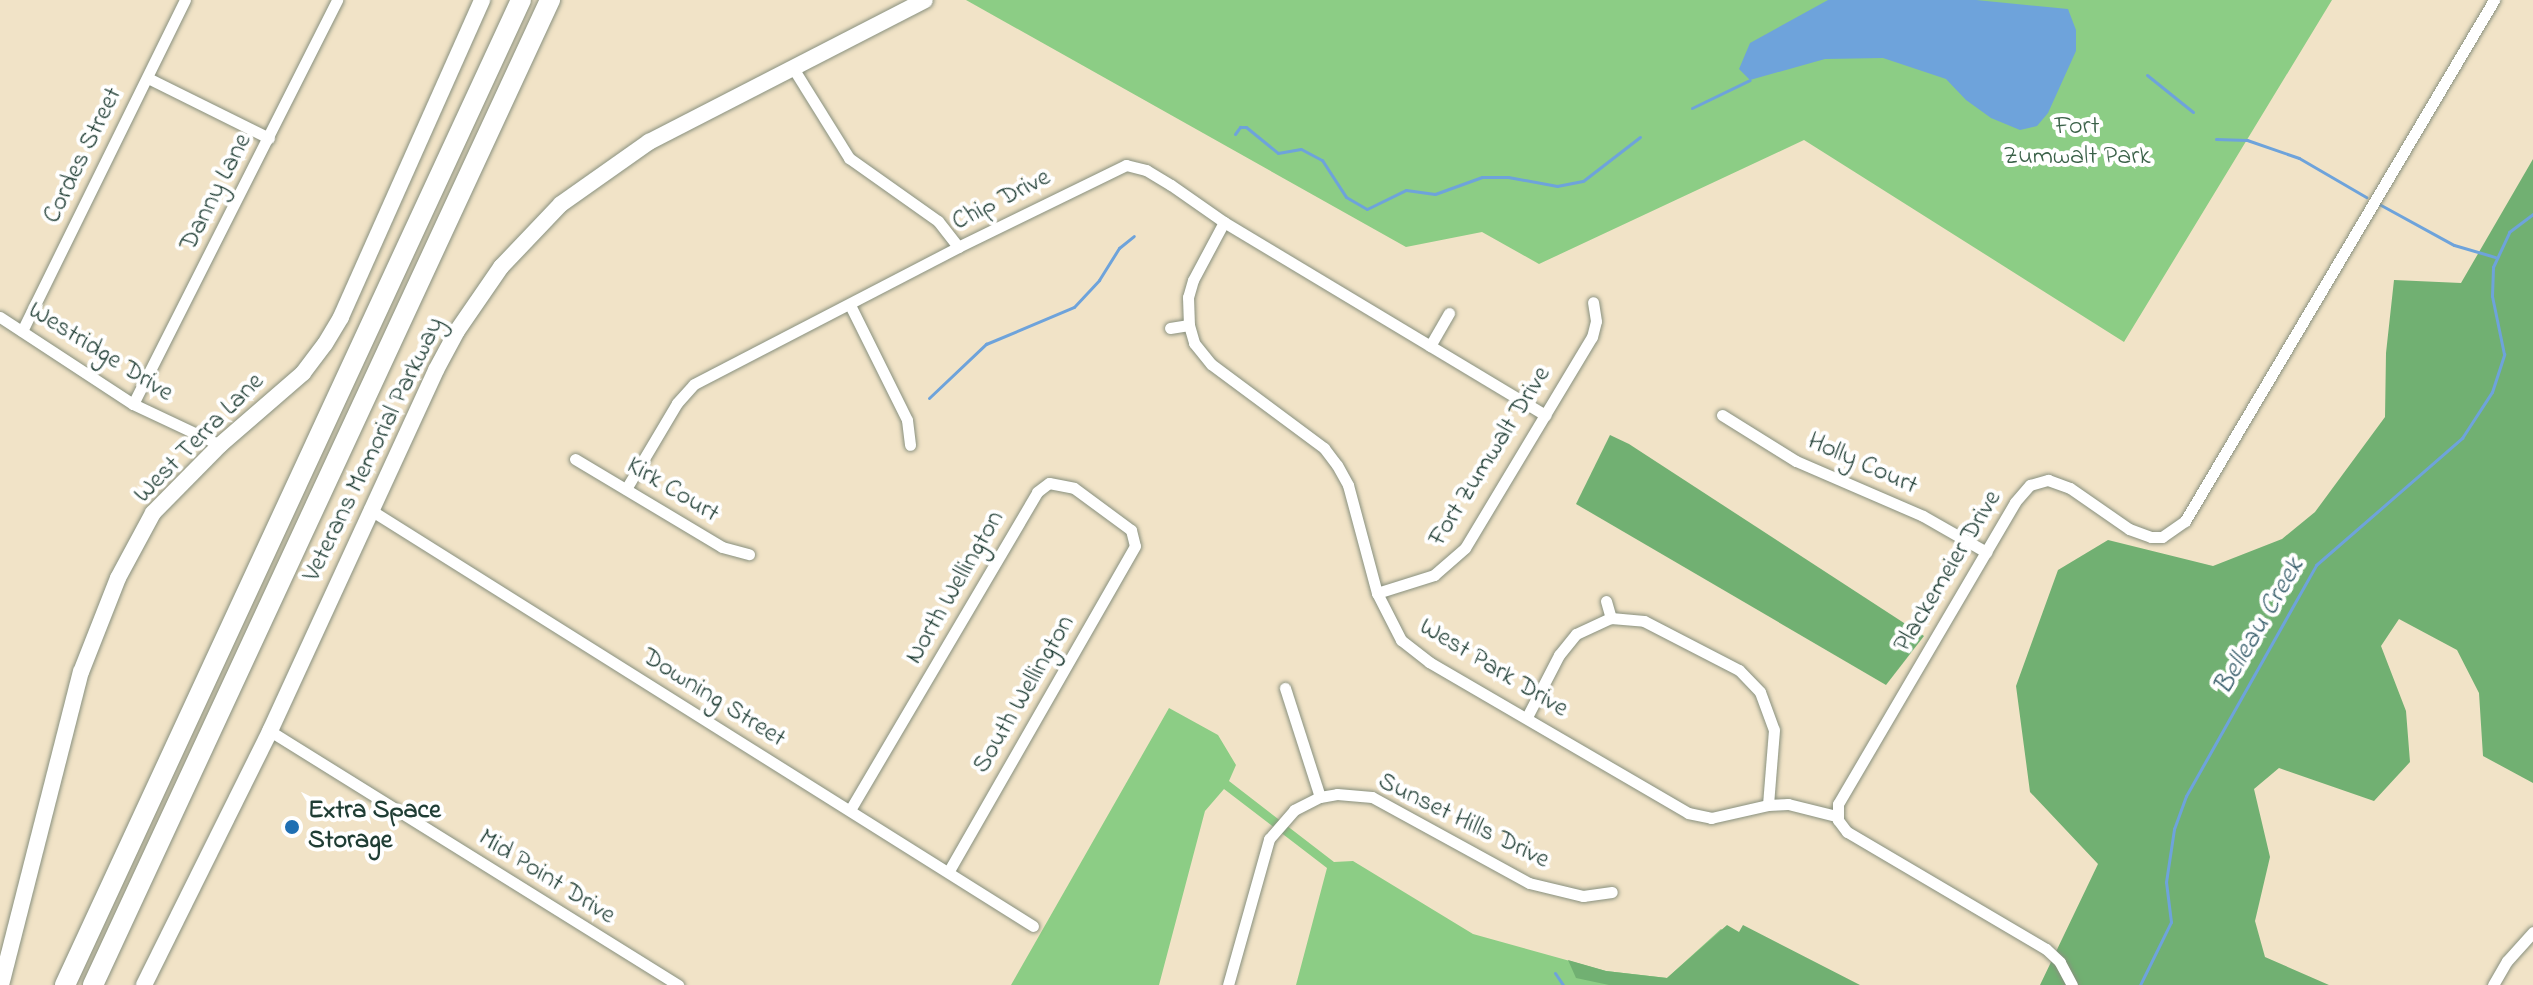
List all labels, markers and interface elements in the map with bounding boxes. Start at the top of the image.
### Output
street label: Cordes Street [38,83,130,229]
park label: Fort Zumwalt Park [2003,112,2151,174]
street label: Danny Lane [174,129,260,257]
street label: Chip Drive [948,163,1056,239]
street label: Westridge Drive [22,296,178,410]
street label: Veterans Memorial Parkway [297,313,453,587]
street label: Fort Zumwalt Drive [1423,361,1559,553]
street label: West Terra Lane [128,367,272,511]
street label: Holly Court [1802,427,1922,503]
street label: Kirk Court [620,451,724,531]
street label: Plackemeier Drive [1888,485,2010,659]
street label: North Wellington [900,506,1012,670]
water label: Belleau Creek [2207,552,2313,702]
street label: South Wellington [967,610,1083,780]
street label: West Park Drive [1413,612,1573,726]
street label: Downing Street [635,642,791,756]
street label: Sunset Hills Drive [1372,767,1554,877]
place label: Extra Space Storage [308,796,441,858]
marker: Extra Space Storage [283,818,301,836]
street label: Mid Point Drive [472,824,620,932]

